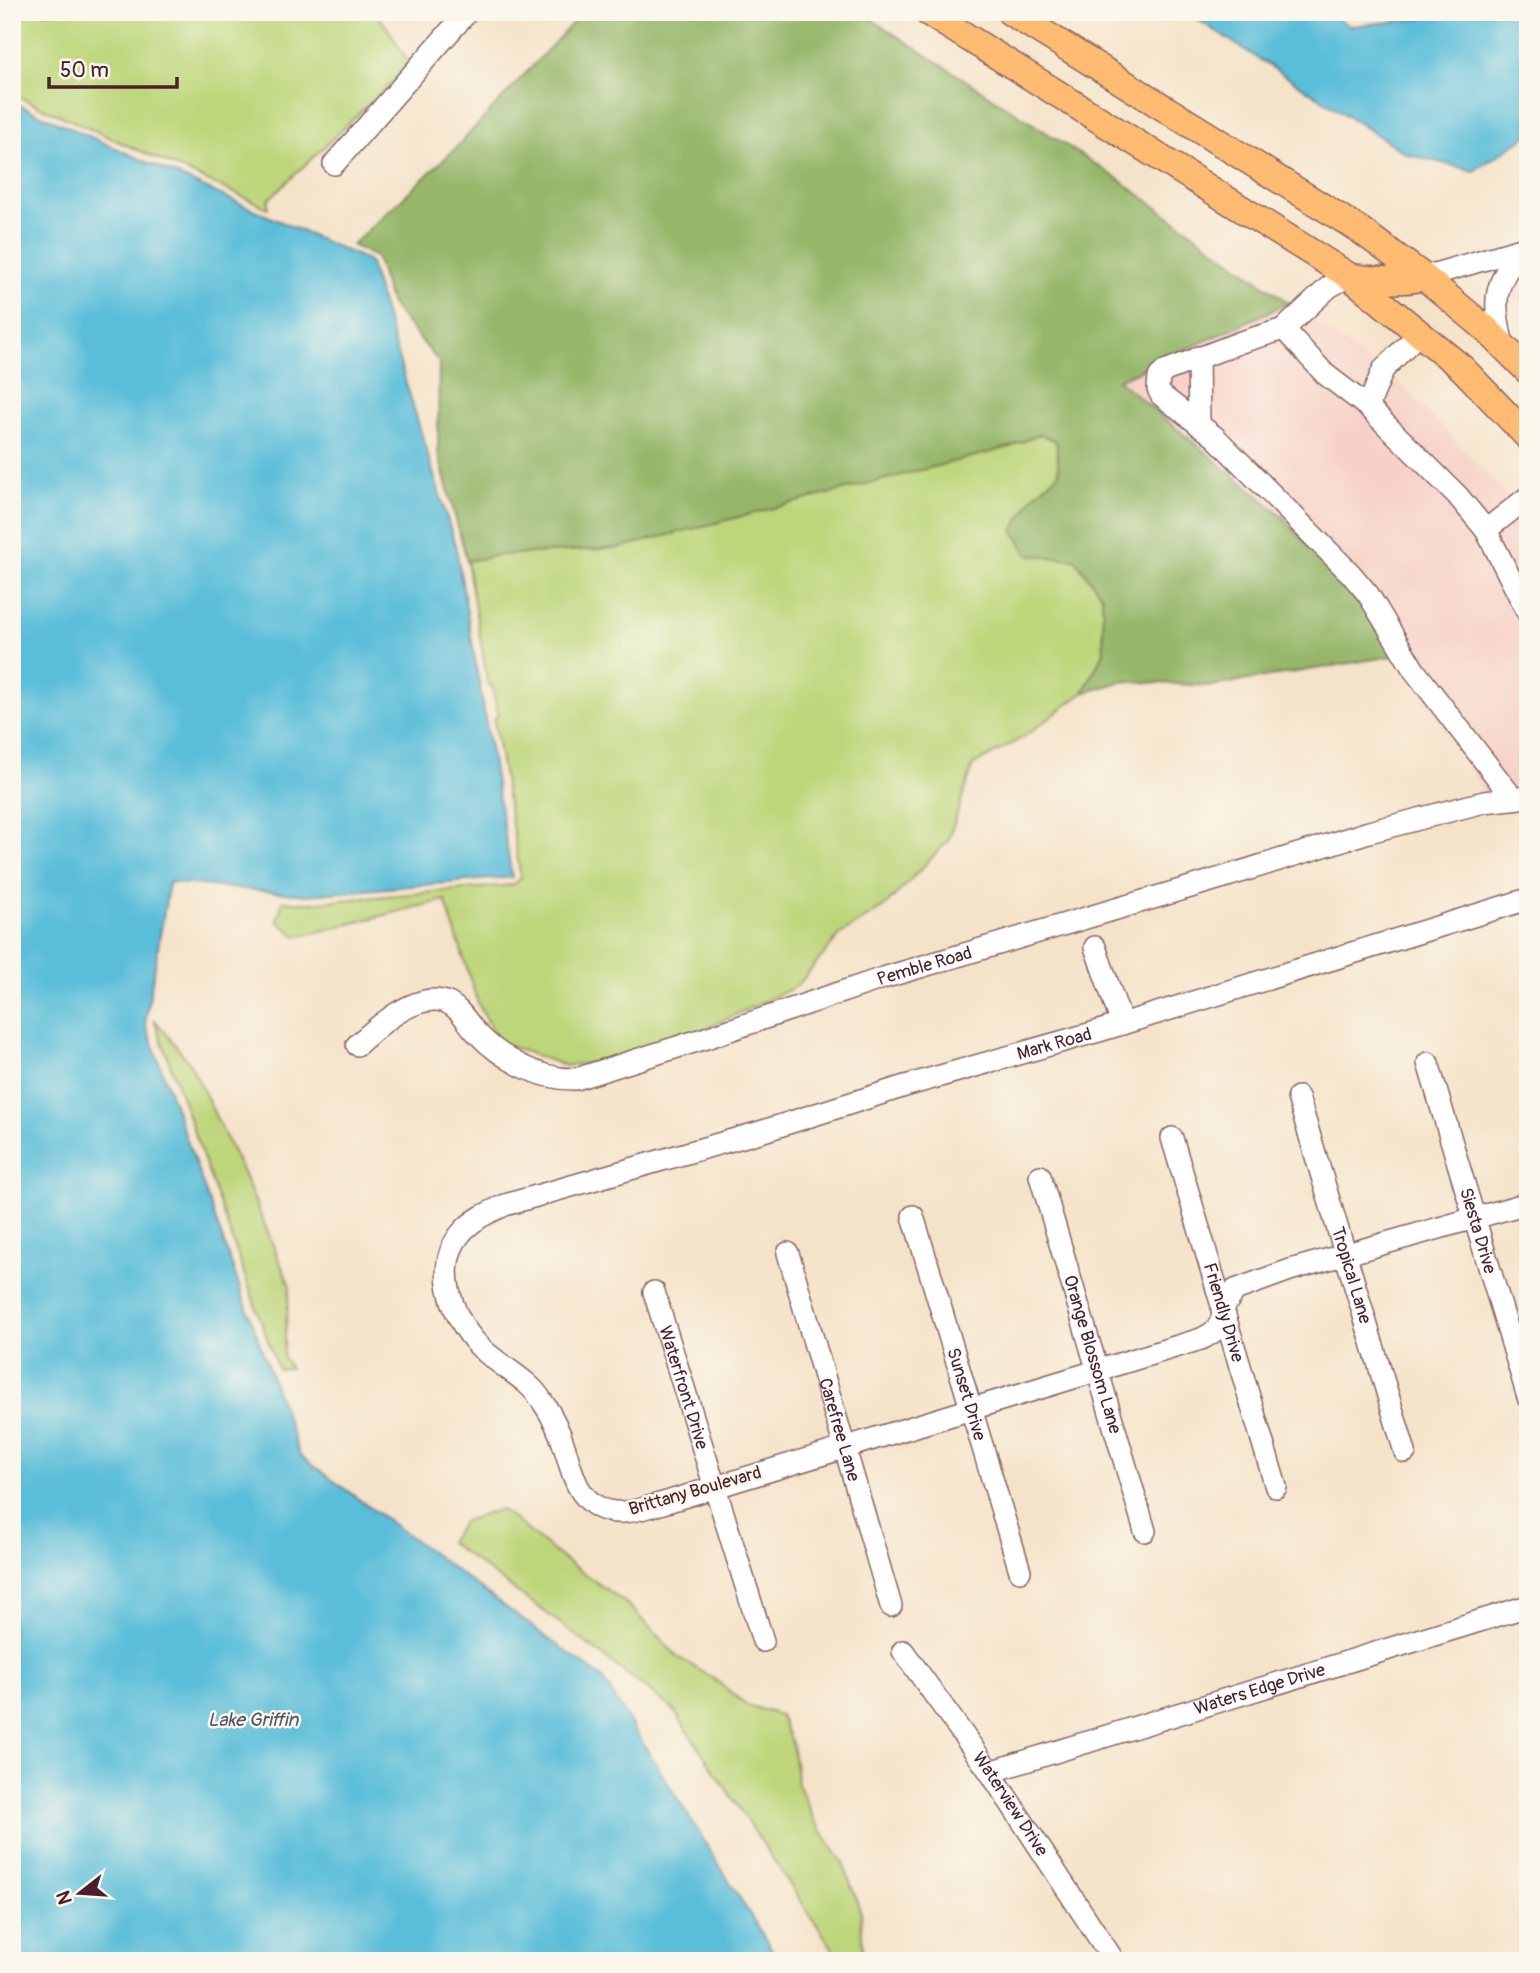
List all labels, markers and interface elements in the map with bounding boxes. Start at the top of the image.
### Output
scale bar [49,46,177,90]
text: 50 m [60,57,109,84]
street label: Pemble Road [874,941,975,991]
street label: Mark Road [1014,1022,1094,1065]
street label: Siesta Drive [1454,1185,1502,1277]
street label: Tropical Lane [1326,1224,1377,1326]
street label: Friendly Drive [1198,1260,1250,1365]
street label: Orange Blossom Lane [1058,1272,1127,1436]
street label: Waterfront Drive [654,1323,714,1452]
street label: Sunset Drive [942,1345,992,1443]
street label: Carefree Lane [814,1375,866,1484]
street label: Brittany Boulevard [626,1461,764,1521]
street label: Waters Edge Drive [1191,1658,1328,1720]
water label: Lake Griffin [208,1708,299,1732]
street label: Waterview Drive [968,1747,1054,1861]
north arrow [46,1857,116,1927]
text: N [51,1888,78,1907]

